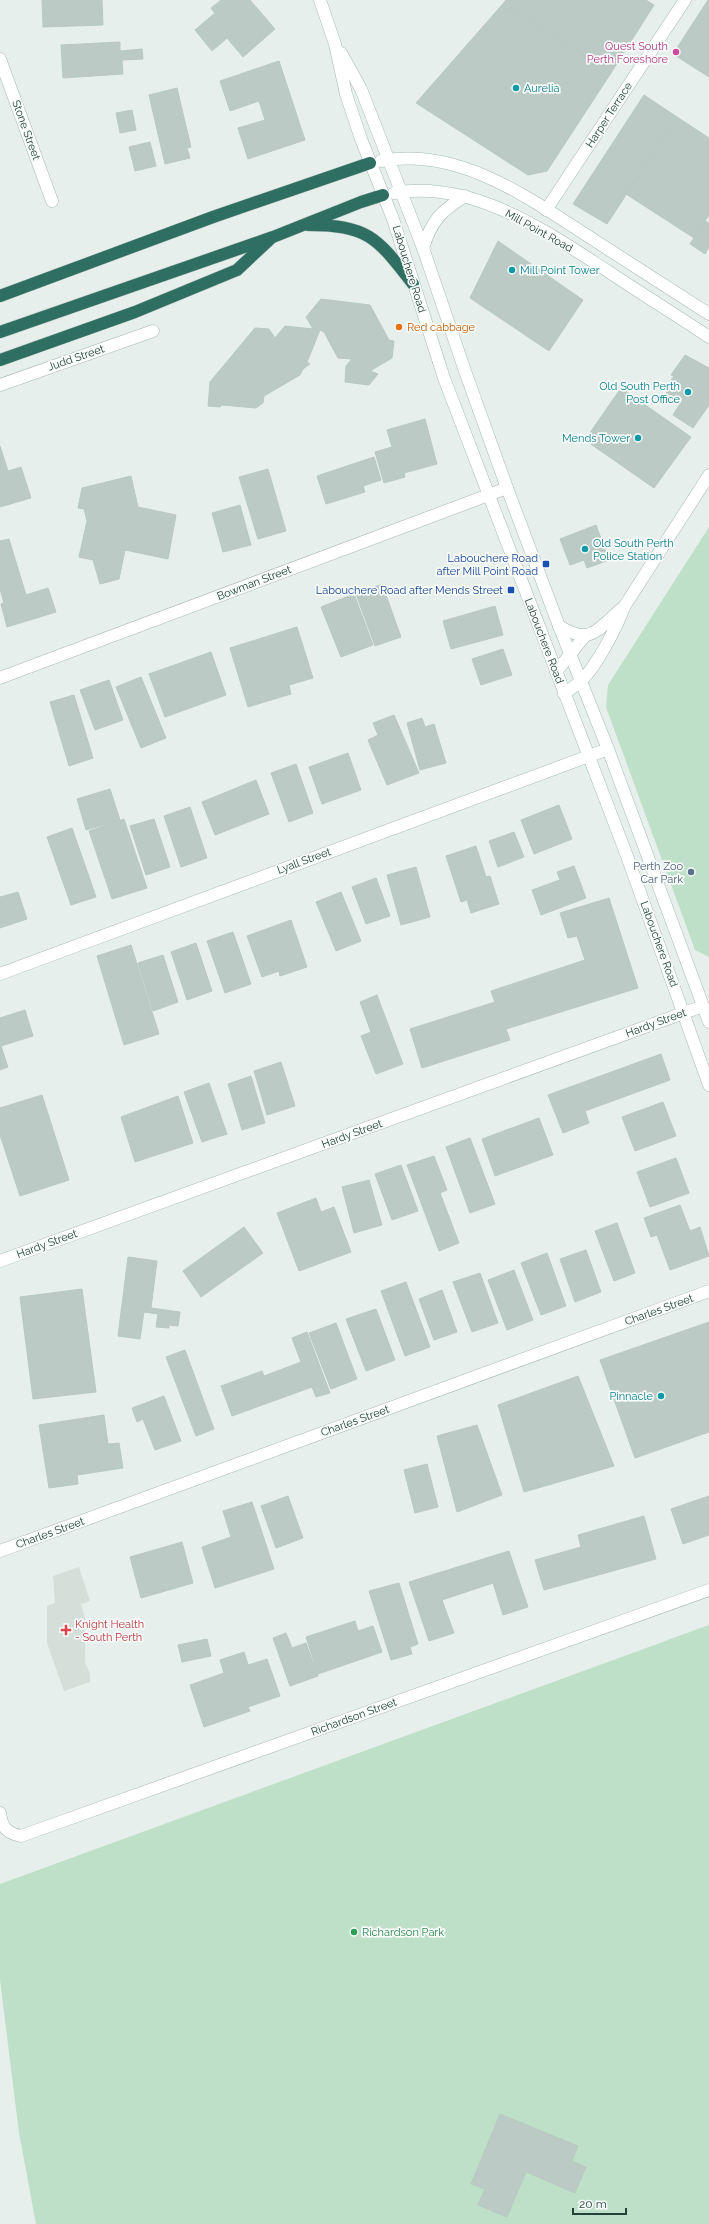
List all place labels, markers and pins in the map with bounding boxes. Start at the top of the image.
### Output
place label: Quest South Perth Foreshore [587,40,669,66]
marker: Quest South Perth Foreshore [671,47,681,57]
place label: Aurelia [524,82,559,95]
marker: Aurelia [511,83,521,93]
place label: Mill Point Tower [520,264,600,277]
marker: Mill Point Tower [507,265,517,275]
place label: Red cabbage [407,321,476,334]
marker: Red cabbage [394,322,404,332]
place label: Old South Perth Post Office [599,380,681,406]
marker: Old South Perth Post Office [683,387,693,397]
place label: Mends Tower [562,432,630,445]
marker: Mends Tower [633,433,643,443]
place label: Old South Perth Police Station [593,537,674,563]
marker: Old South Perth Police Station [580,544,590,554]
place label: Labouchere Road after Mill Point Road [437,552,538,578]
marker: Labouchere Road after Mill Point Road [541,559,551,569]
place label: Labouchere Road after Mends Street [316,584,503,597]
marker: Labouchere Road after Mends Street [506,585,516,595]
place label: Perth Zoo Car Park [633,860,683,886]
marker: Perth Zoo Car Park [686,867,696,877]
place label: Pinnacle [609,1390,654,1403]
marker: Pinnacle [656,1391,666,1401]
place label: Knight Health - South Perth [75,1618,144,1644]
marker: Knight Health - South Perth [60,1624,72,1636]
place label: Richardson Park [362,1926,444,1939]
marker: Richardson Park [349,1927,359,1937]

